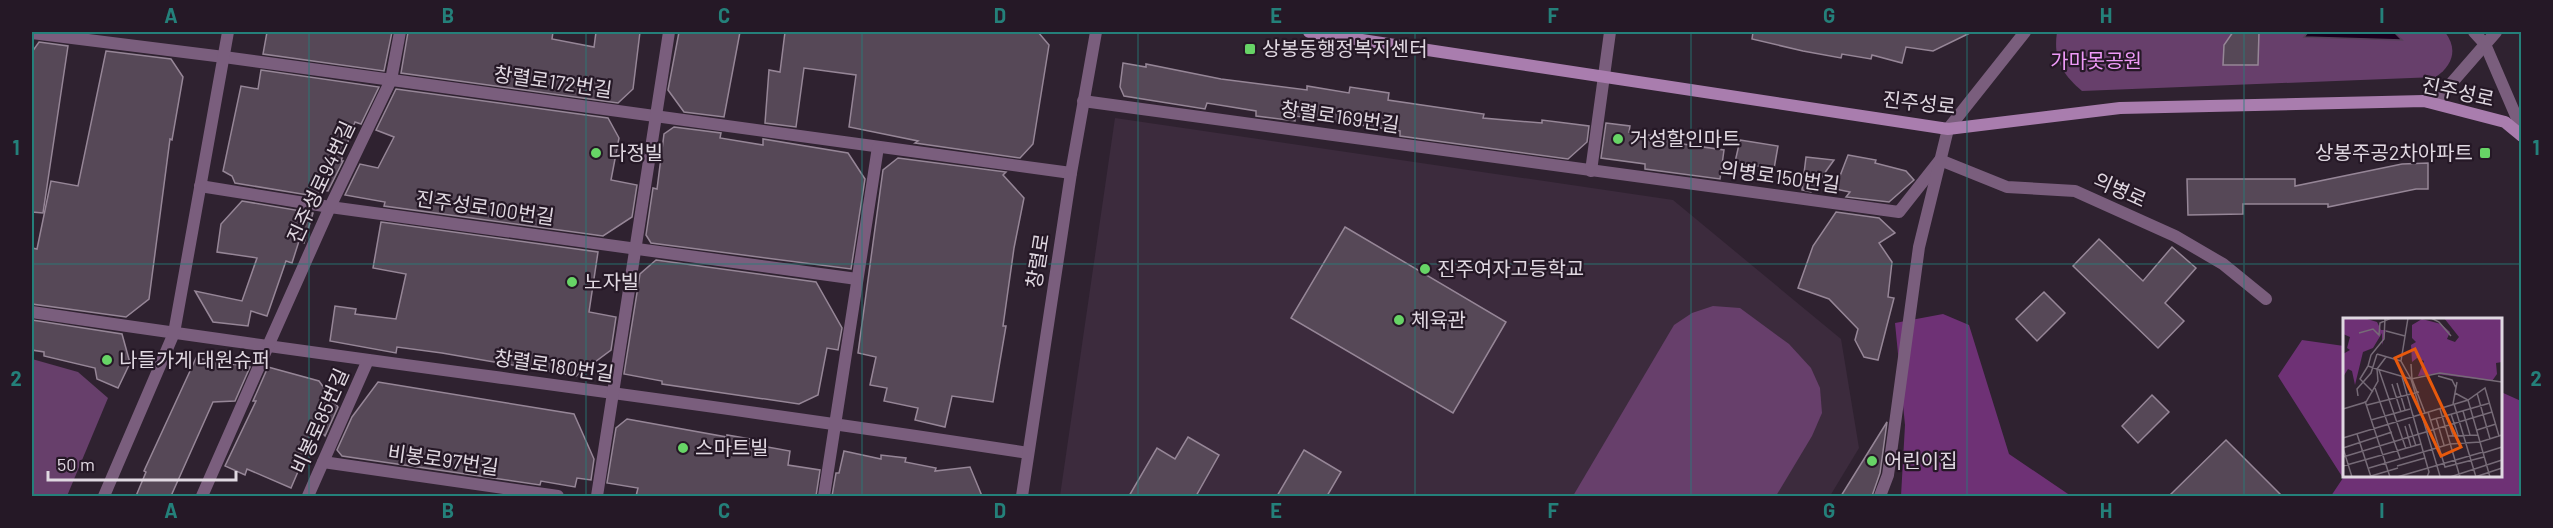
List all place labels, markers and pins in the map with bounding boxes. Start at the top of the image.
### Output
place label: 상봉동행정복지센터 [1262,36,1428,60]
marker: 상봉동행정복지센터 [1243,42,1257,56]
place label: 거성할인마트 [1630,126,1740,150]
marker: 거성할인마트 [1611,132,1625,146]
place label: 다정빌 [608,140,663,164]
place label: 상봉주공2차아파트 [2315,140,2473,164]
marker: 다정빌 [589,146,603,160]
marker: 상봉주공2차아파트 [2478,146,2492,160]
place label: 진주여자고등학교 [1437,256,1584,280]
marker: 진주여자고등학교 [1418,262,1432,276]
place label: 노자빌 [584,269,639,293]
marker: 노자빌 [565,275,579,289]
place label: 체육관 [1411,307,1466,331]
marker: 체육관 [1392,313,1406,327]
place label: 나들가게 대원슈퍼 [119,347,270,371]
marker: 나들가게 대원슈퍼 [100,353,114,367]
place label: 스마트빌 [695,435,769,459]
marker: 스마트빌 [676,441,690,455]
place label: 어린이집 [1884,448,1958,472]
marker: 어린이집 [1865,454,1879,468]

